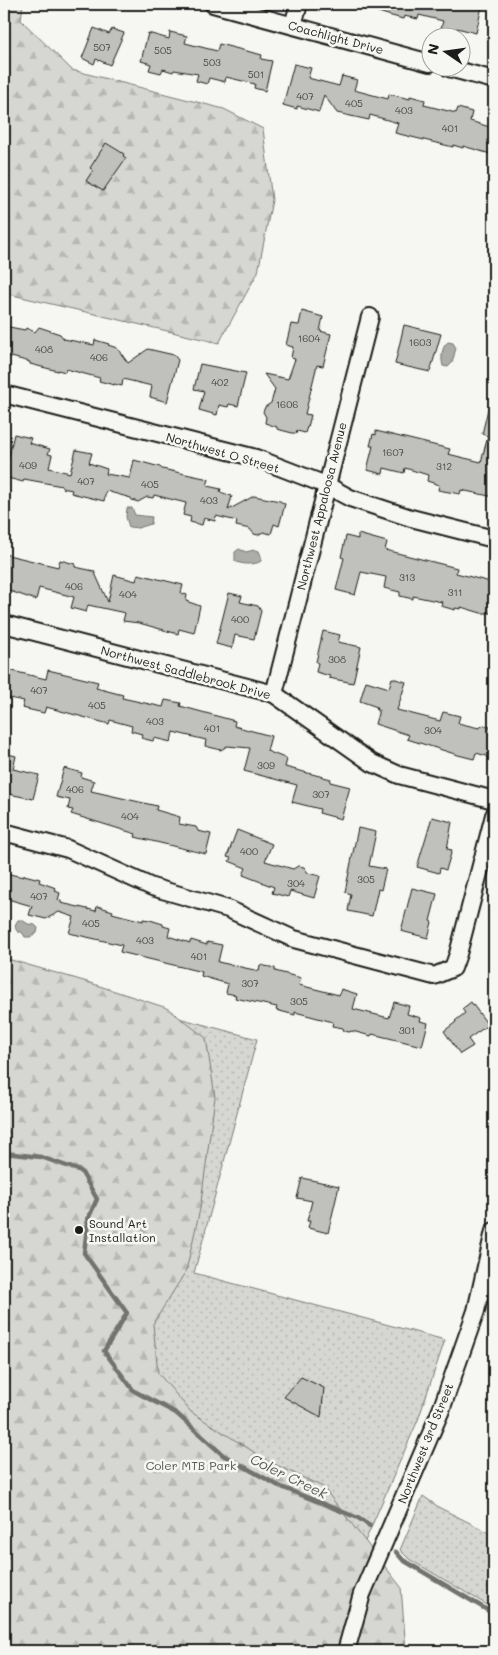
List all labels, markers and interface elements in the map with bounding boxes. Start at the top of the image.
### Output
street label: Coachlight Drive [286,17,386,57]
north arrow [420,28,470,78]
house number: 507 [93,40,111,54]
text: N [422,42,443,56]
house number: 505 [154,43,172,57]
house number: 503 [203,55,221,69]
house number: 501 [248,67,264,81]
house number: 407 [296,89,314,103]
house number: 405 [345,96,363,110]
house number: 403 [395,103,413,117]
house number: 401 [442,121,458,135]
house number: 1604 [298,331,320,345]
house number: 1603 [409,335,431,349]
house number: 408 [35,342,53,356]
house number: 406 [90,350,108,364]
house number: 402 [211,375,229,389]
house number: 1606 [276,397,298,411]
street label: Northwest Appaloosa Avenue [292,420,350,592]
street label: Northwest O Street [164,428,282,476]
house number: 1607 [382,445,405,459]
house number: 409 [19,458,37,472]
house number: 312 [436,459,452,473]
house number: 407 [77,474,95,488]
house number: 405 [141,477,159,491]
house number: 403 [200,493,218,507]
house number: 313 [399,570,415,584]
house number: 406 [65,579,83,593]
house number: 311 [448,585,462,599]
house number: 404 [119,587,137,601]
house number: 400 [231,612,249,626]
street label: Northwest Saddlebrook Drive [99,642,273,702]
house number: 308 [328,652,346,666]
house number: 407 [30,683,48,697]
house number: 405 [88,698,106,712]
house number: 403 [146,714,164,728]
house number: 401 [204,721,220,735]
house number: 304 [424,723,442,737]
house number: 309 [257,758,275,772]
house number: 406 [66,782,84,796]
house number: 307 [312,787,330,801]
house number: 404 [121,809,139,823]
house number: 400 [240,844,258,858]
house number: 305 [357,872,375,886]
house number: 304 [287,876,305,890]
house number: 407 [30,889,48,903]
house number: 405 [82,916,100,930]
house number: 403 [136,933,154,947]
house number: 401 [191,949,207,963]
house number: 307 [241,976,259,990]
house number: 305 [290,994,308,1008]
house number: 301 [399,1023,415,1037]
place label: Sound Art Installation [89,1215,156,1245]
marker: Sound Art Installation [73,1224,85,1236]
street label: Northwest 3rd Street [394,1380,456,1506]
water label: Coler Creek [247,1449,331,1503]
park label: Coler MTB Park [146,1457,236,1473]

